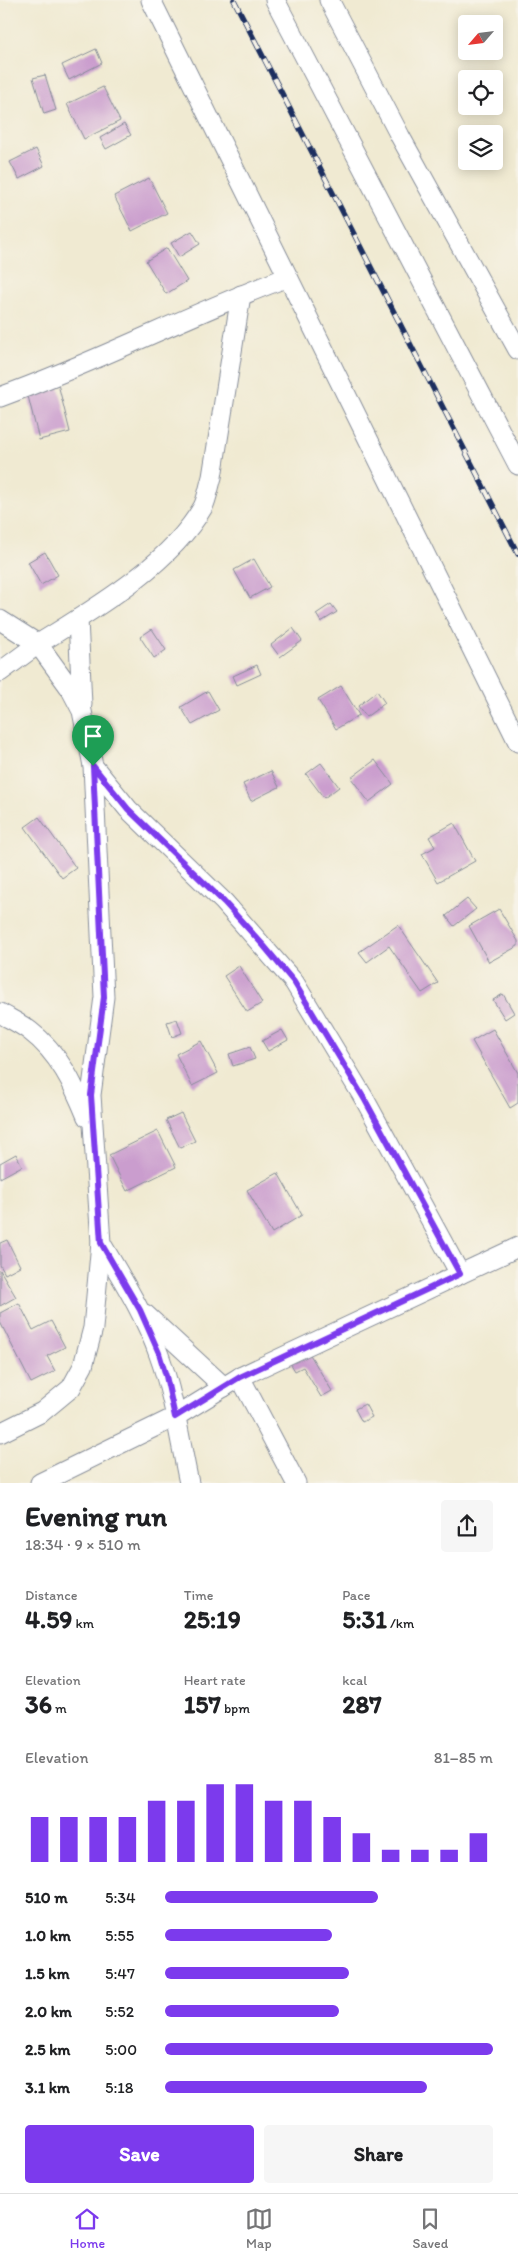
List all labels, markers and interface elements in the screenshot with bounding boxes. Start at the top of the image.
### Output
north arrow [458,15,502,60]
map controls [458,15,503,170]
button: locate [458,70,503,115]
button: layers [458,125,503,170]
pin [72,715,114,766]
icon: arrive [79,722,107,750]
text: Evening run [25,1499,167,1533]
button: share [441,1500,493,1552]
text: 18:34 · 9 × 510 m [25,1535,141,1554]
text: Distance [25,1587,77,1604]
text: Time [184,1587,214,1604]
text: Pace [342,1587,370,1604]
text: 4.59 [25,1604,72,1634]
text: 25:19 [184,1604,241,1634]
text: 5:31 [342,1604,387,1634]
text: km [72,1615,94,1632]
text: /km [387,1615,414,1632]
text: Elevation [25,1672,81,1689]
text: Heart rate [184,1672,246,1689]
text: kcal [342,1672,367,1689]
text: 36 [25,1689,52,1719]
text: 157 [184,1689,221,1719]
text: 287 [342,1689,382,1719]
text: m [52,1700,67,1717]
text: bpm [221,1700,250,1717]
text: Elevation [25,1748,89,1767]
text: 81–85 m [434,1748,493,1767]
text: 510 m [25,1888,68,1907]
text: 5:34 [105,1888,136,1907]
text: 1.0 km [25,1926,71,1945]
text: 5:55 [105,1926,134,1945]
text: 1.5 km [25,1964,70,1983]
text: 5:47 [105,1964,135,1983]
text: 2.0 km [25,2002,72,2021]
text: 5:52 [105,2002,134,2021]
text: 2.5 km [25,2040,71,2059]
text: 5:00 [105,2040,137,2059]
text: 3.1 km [25,2078,70,2097]
text: 5:18 [105,2078,134,2097]
button: Save [25,2125,254,2183]
button: Share [264,2125,493,2183]
tab: Home [70,2205,105,2252]
tab: Map [245,2205,273,2252]
tab: Saved [412,2205,448,2252]

